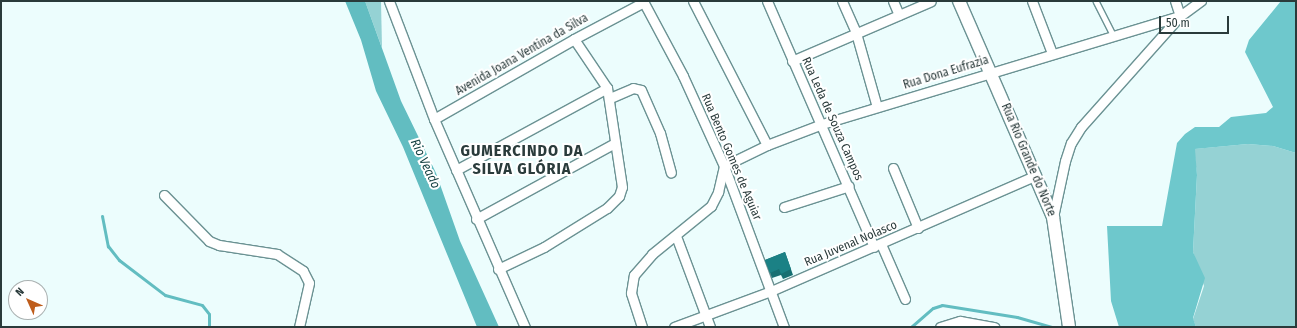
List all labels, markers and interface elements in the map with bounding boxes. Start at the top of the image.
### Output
scale bar [1161,8,1231,34]
street label: Avenida Joana Ventina da Silva [453,11,591,99]
text: 50 m [1166,16,1190,30]
street label: Rua Dona Eufrazia [902,53,990,93]
street label: Rua Leda de Souza Campos [798,55,866,183]
street label: Rua Bento Gomes de Aguiar [698,92,764,222]
street label: Rua Rio Grande do Norte [998,101,1058,219]
water label: Rio Veado [407,137,443,191]
district label: GUMERCINDO DA SILVA GLÓRIA [461,141,583,179]
street label: Rua Juvenal Nolasco [803,218,899,270]
north arrow [8,280,48,320]
text: N [13,285,27,299]

